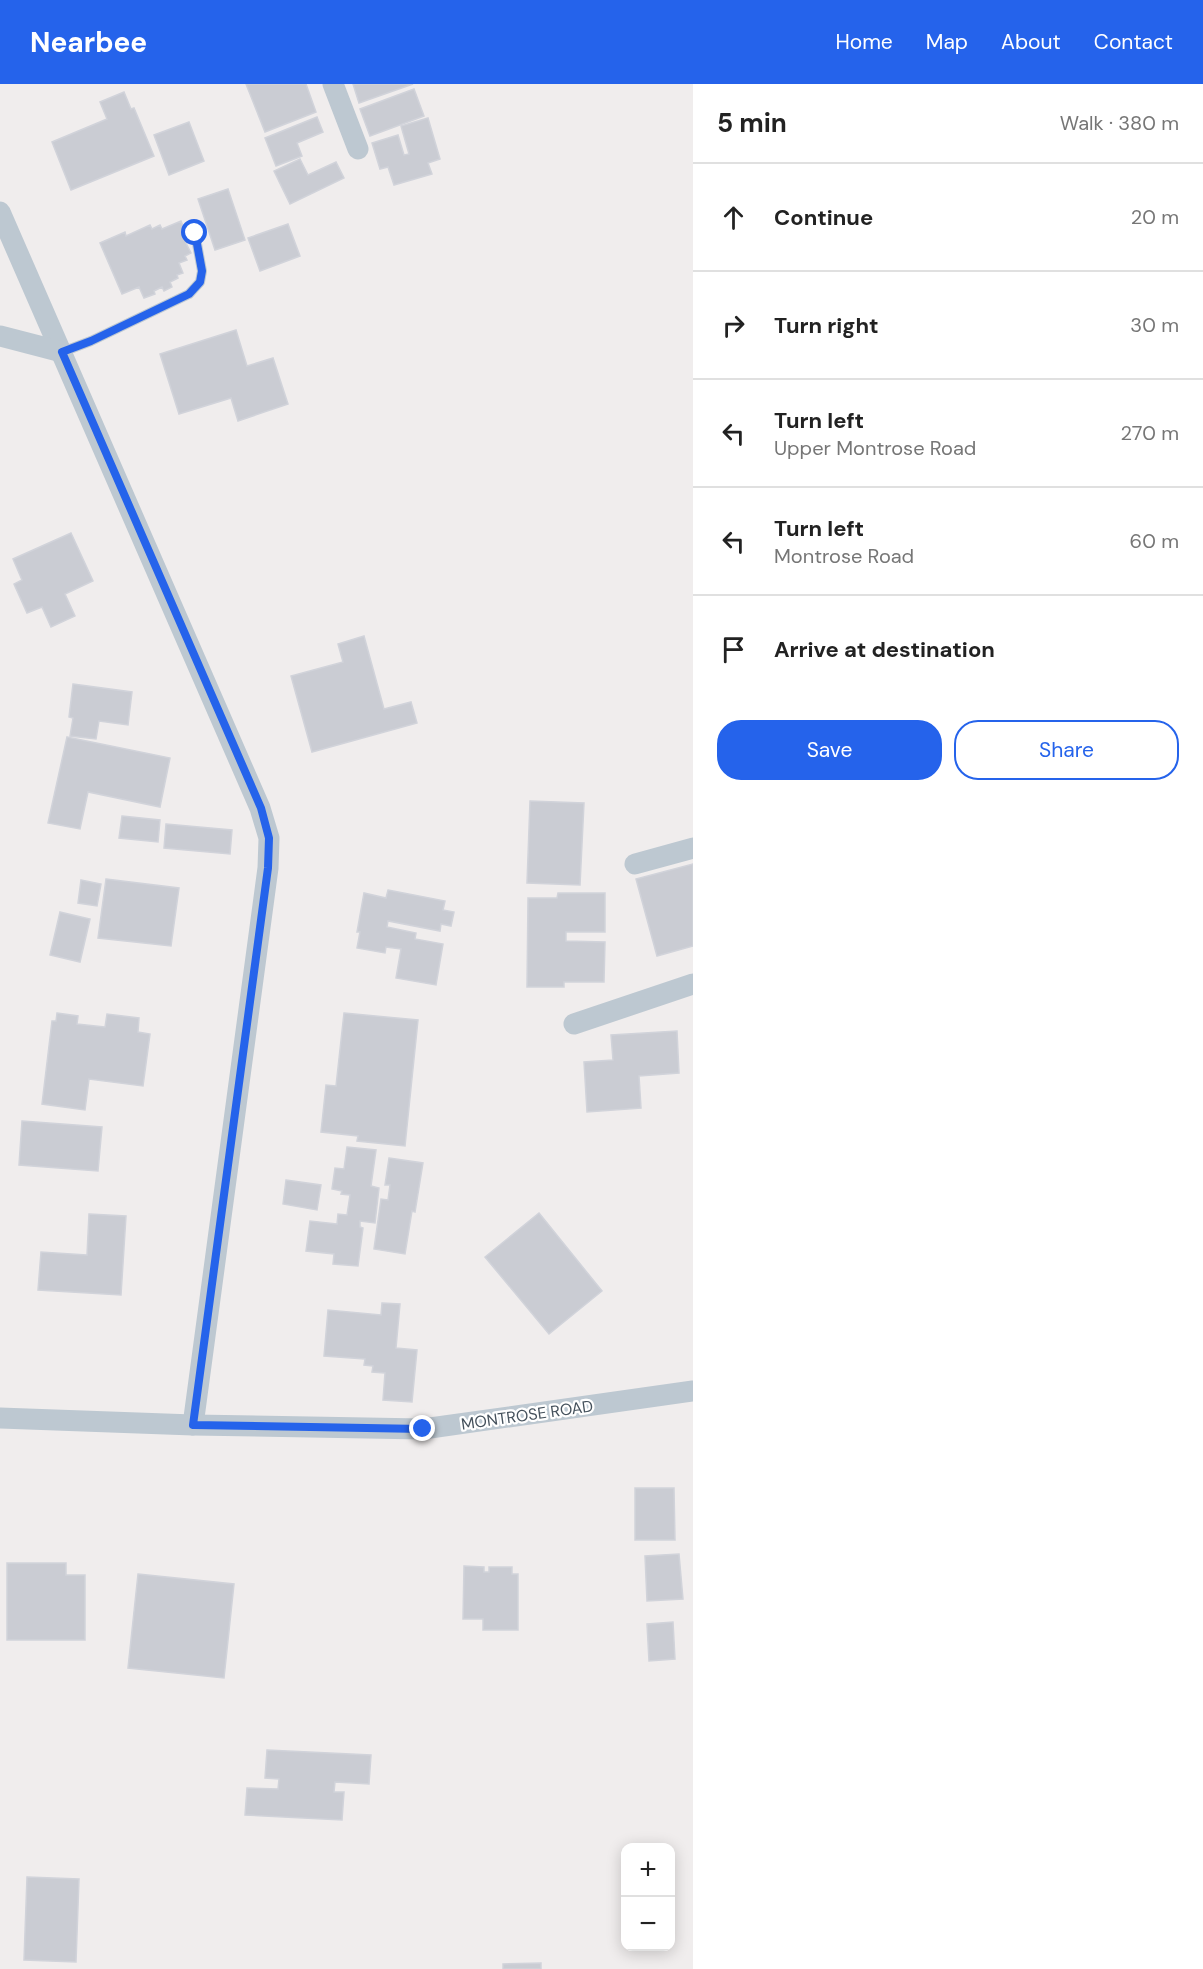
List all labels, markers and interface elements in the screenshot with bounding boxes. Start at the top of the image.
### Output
text: Nearbee [30,24,147,61]
text: Home [835,28,893,56]
text: Map [926,28,968,56]
text: About [1001,28,1061,56]
text: Contact [1094,28,1173,56]
text: 5 min [717,106,787,140]
text: Walk · 380 m [1060,110,1179,136]
icon: ahead [717,201,750,234]
text: Continue [774,203,873,232]
text: 20 m [1131,204,1179,230]
route start [181,219,207,245]
icon: right [717,309,750,342]
text: Turn right [774,311,879,340]
text: 30 m [1130,312,1179,338]
text: Turn left [774,406,864,435]
icon: left [717,417,750,450]
text: 270 m [1121,420,1179,446]
text: Upper Montrose Road [774,435,976,461]
text: Turn left [774,514,864,543]
icon: left [717,525,750,558]
text: 60 m [1130,528,1179,554]
text: Montrose Road [774,543,914,569]
icon: arrive [717,633,750,666]
text: Arrive at destination [774,635,995,664]
button: Save [717,720,942,780]
button: Share [954,720,1179,780]
street label: MONTROSE ROAD [460,1395,594,1435]
route end [409,1415,435,1441]
map controls [621,1843,675,1951]
button: + [621,1843,675,1897]
button: − [621,1897,675,1951]

